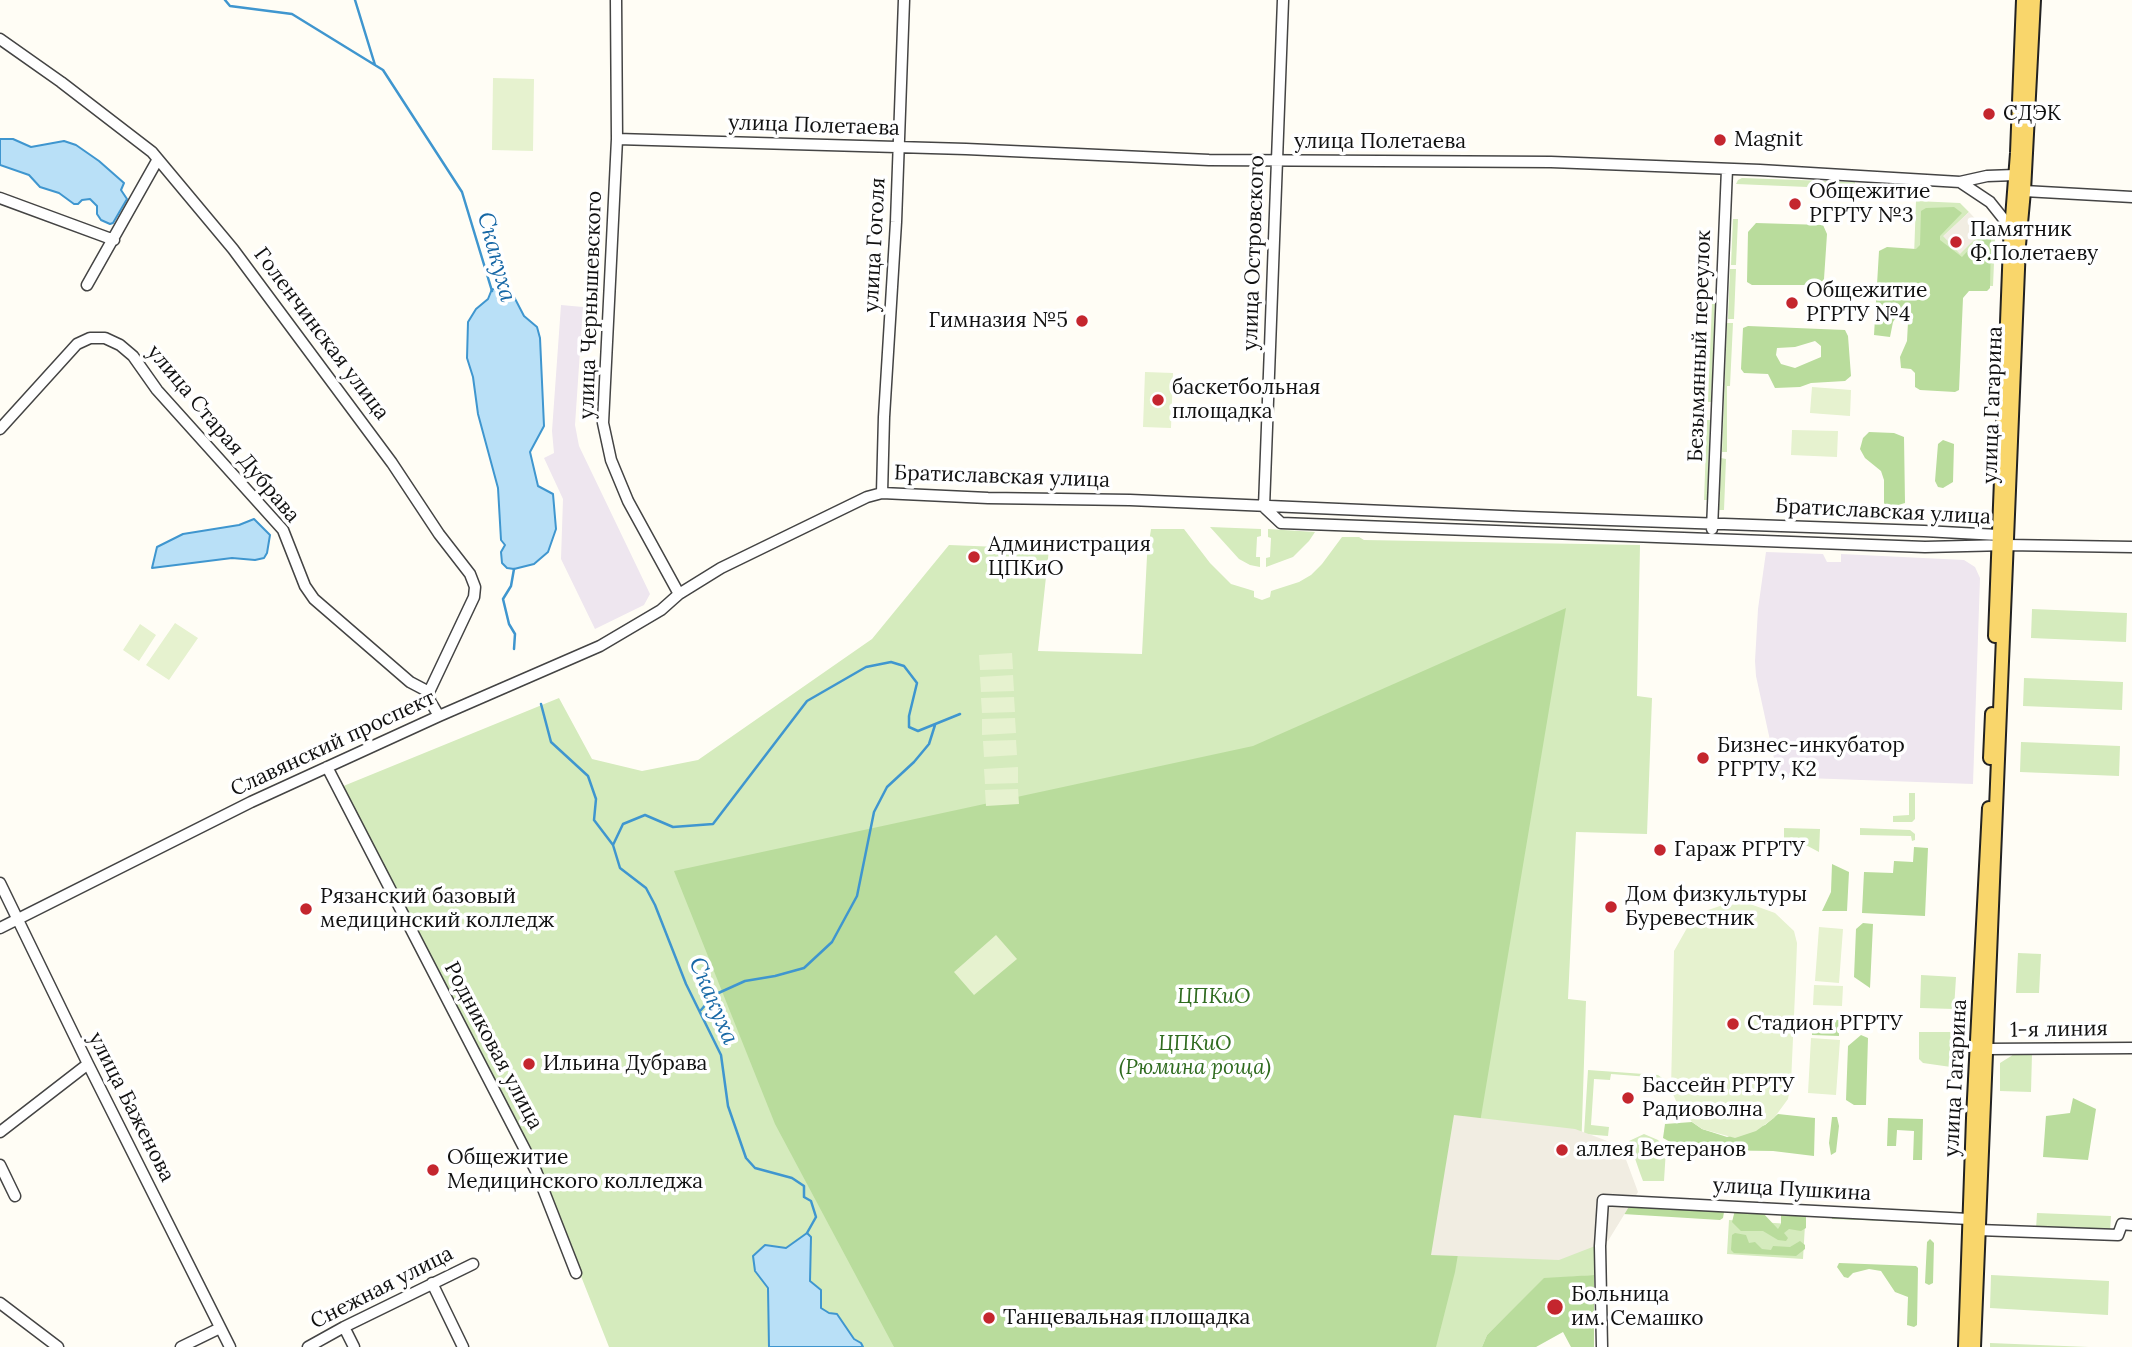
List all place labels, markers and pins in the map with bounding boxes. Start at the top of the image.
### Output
place label: СДЭК [2003,101,2061,127]
marker: СДЭК [1981,106,1997,122]
place label: Magnit [1734,127,1803,153]
marker: Magnit [1712,132,1728,148]
place label: Общежитие РГРТУ №3 [1809,179,1930,229]
marker: Общежитие РГРТУ №3 [1787,196,1803,212]
place label: Памятник Ф.Полетаеву [1970,217,2098,267]
marker: Памятник Ф.Полетаеву [1948,234,1964,250]
place label: Общежитие РГРТУ №4 [1806,278,1927,328]
marker: Общежитие РГРТУ №4 [1784,295,1800,311]
place label: Гимназия №5 [928,308,1068,334]
marker: Гимназия №5 [1074,313,1090,329]
place label: баскетбольная площадка [1172,375,1320,425]
marker: баскетбольная площадка [1150,392,1166,408]
place label: Администрация ЦПКиО [988,532,1151,582]
marker: Администрация ЦПКиО [966,549,982,565]
place label: Бизнес-инкубатор РГРТУ, К2 [1717,733,1905,783]
marker: Бизнес-инкубатор РГРТУ, К2 [1695,750,1711,766]
place label: Гараж РГРТУ [1674,837,1805,863]
marker: Гараж РГРТУ [1652,842,1668,858]
place label: Дом физкультуры Буревестник [1625,882,1807,932]
place label: Рязанский базовый медицинский колледж [320,884,554,934]
marker: Дом физкультуры Буревестник [1603,899,1619,915]
marker: Рязанский базовый медицинский колледж [298,901,314,917]
place label: Стадион РГРТУ [1747,1011,1903,1037]
marker: Стадион РГРТУ [1725,1016,1741,1032]
place label: Ильина Дубрава [543,1051,707,1077]
marker: Ильина Дубрава [521,1056,537,1072]
place label: Бассейн РГРТУ Радиоволна [1642,1073,1794,1123]
marker: Бассейн РГРТУ Радиоволна [1620,1090,1636,1106]
place label: аллея Ветеранов [1576,1137,1746,1163]
marker: аллея Ветеранов [1554,1142,1570,1158]
place label: Общежитие Медицинского колледжа [447,1145,703,1195]
marker: Общежитие Медицинского колледжа [425,1162,441,1178]
place label: Больница им. Семашко [1571,1282,1704,1332]
marker: Больница им. Семашко [1545,1297,1565,1317]
place label: Танцевальная площадка [1003,1305,1250,1331]
marker: Танцевальная площадка [981,1310,997,1326]

